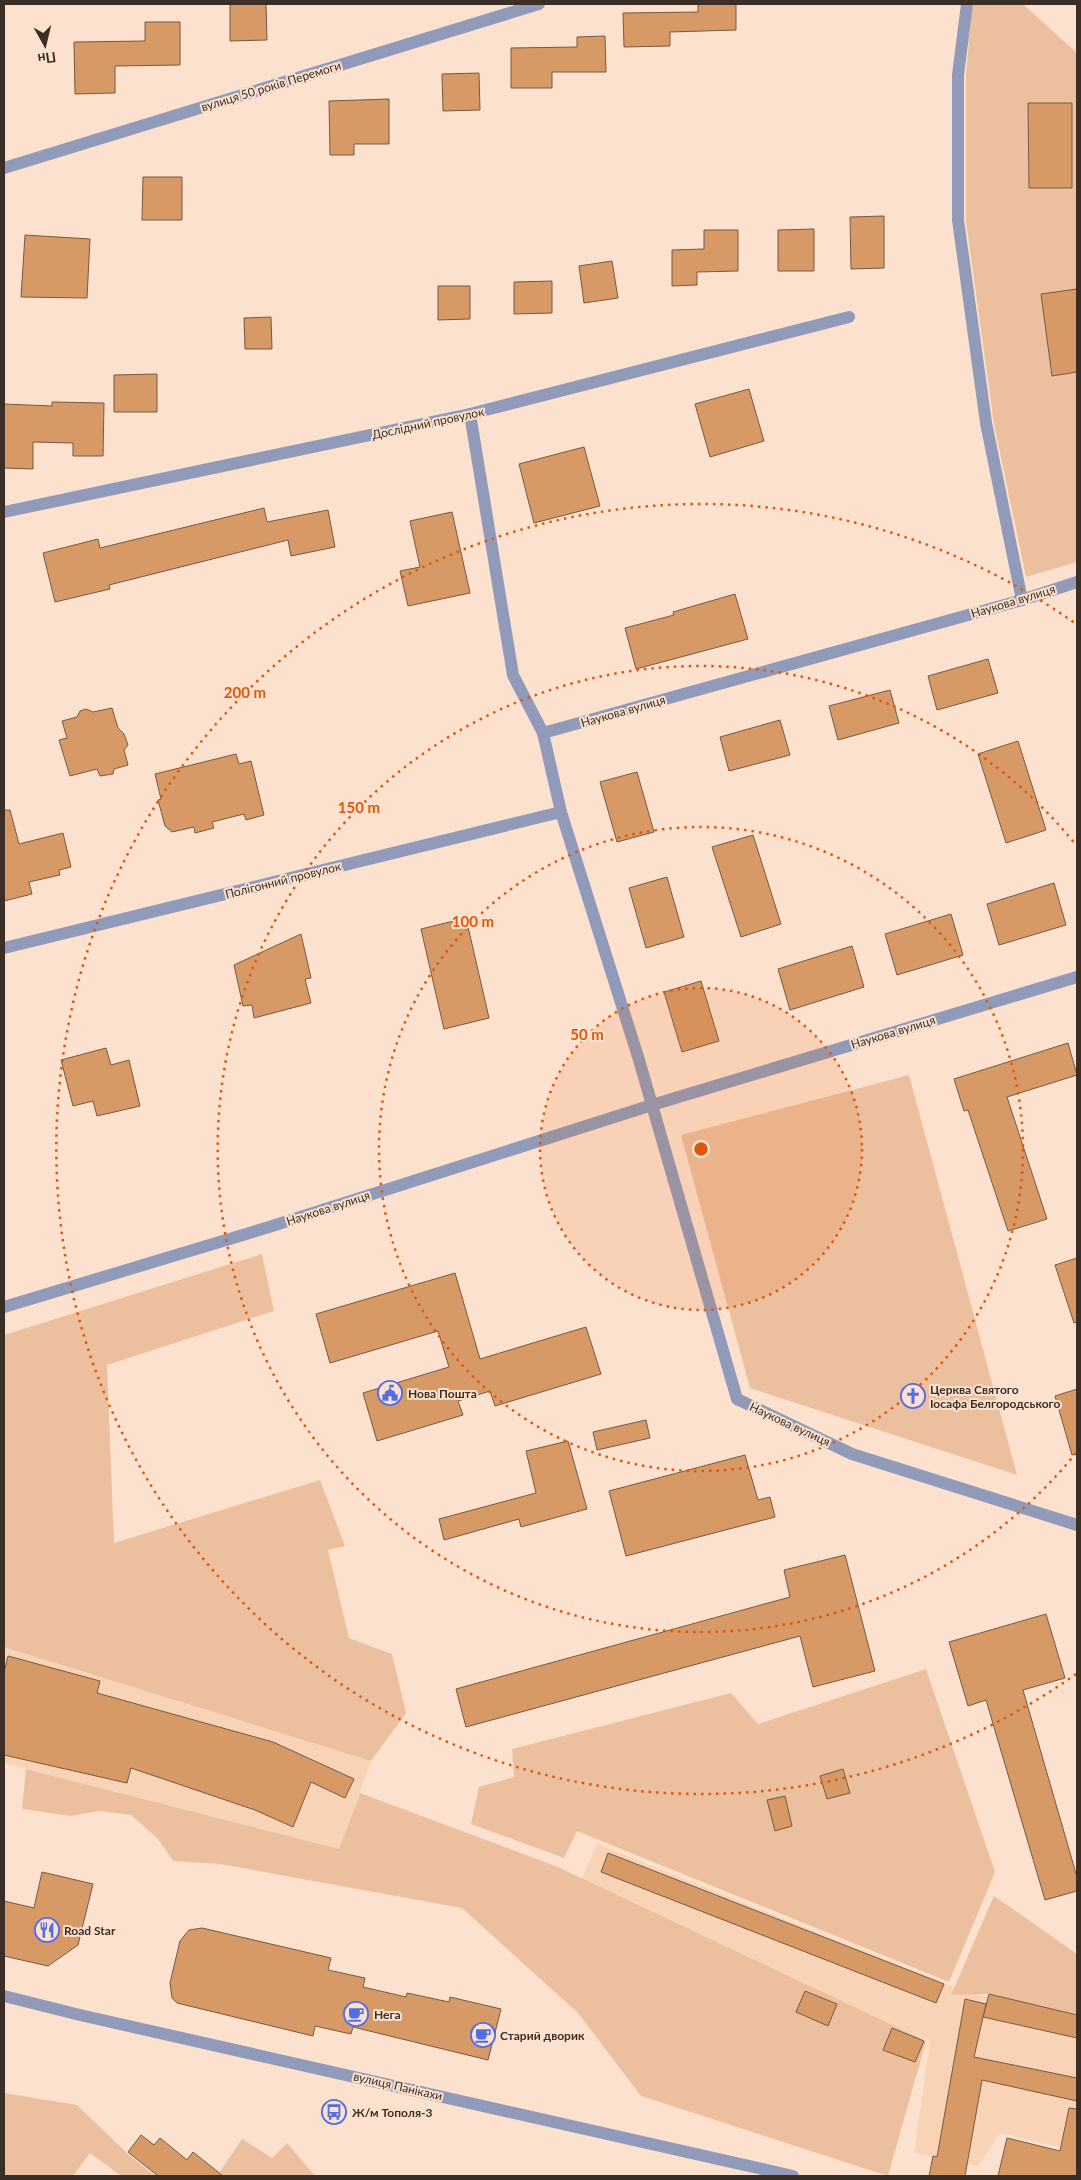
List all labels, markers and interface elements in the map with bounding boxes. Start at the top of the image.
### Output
north arrow [20,20,70,70]
text: Пн [37,49,57,68]
street label: вулиця 50 років Перемоги [199,58,343,114]
street label: Дослідний провулок [371,404,486,442]
street label: Наукова вулиця [969,581,1057,621]
text: 200 m [224,683,266,701]
street label: Наукова вулиця [579,692,667,730]
text: 150 m [338,798,380,816]
street label: Полігонний провулок [224,858,343,902]
text: 100 m [452,912,494,930]
street label: Наукова вулиця [849,1012,937,1052]
text: 50 m [570,1025,604,1043]
centre of rings [692,1140,710,1158]
street label: Наукова вулиця [284,1187,372,1229]
public building icon: Нова Пошта [377,1380,403,1406]
place label: Церква Святого Іосафа Белгородського [930,1382,1060,1411]
church icon: Церква Святого Іосафа Белгородського [900,1383,926,1409]
place label: Нова Пошта [408,1386,477,1401]
street label: Наукова вулиця [747,1399,833,1449]
restaurant icon: Road Star [34,1917,60,1943]
place label: Road Star [64,1923,116,1938]
cafe icon: Нега [343,2001,369,2027]
place label: Нега [374,2007,401,2022]
cafe icon: Старий дворик [470,2022,496,2048]
place label: Старий дворик [500,2028,585,2043]
street label: вулиця Панікахи [352,2068,444,2104]
bus stop icon: Ж/м Тополя-3 [321,2099,347,2125]
place label: Ж/м Тополя-3 [352,2105,433,2120]

